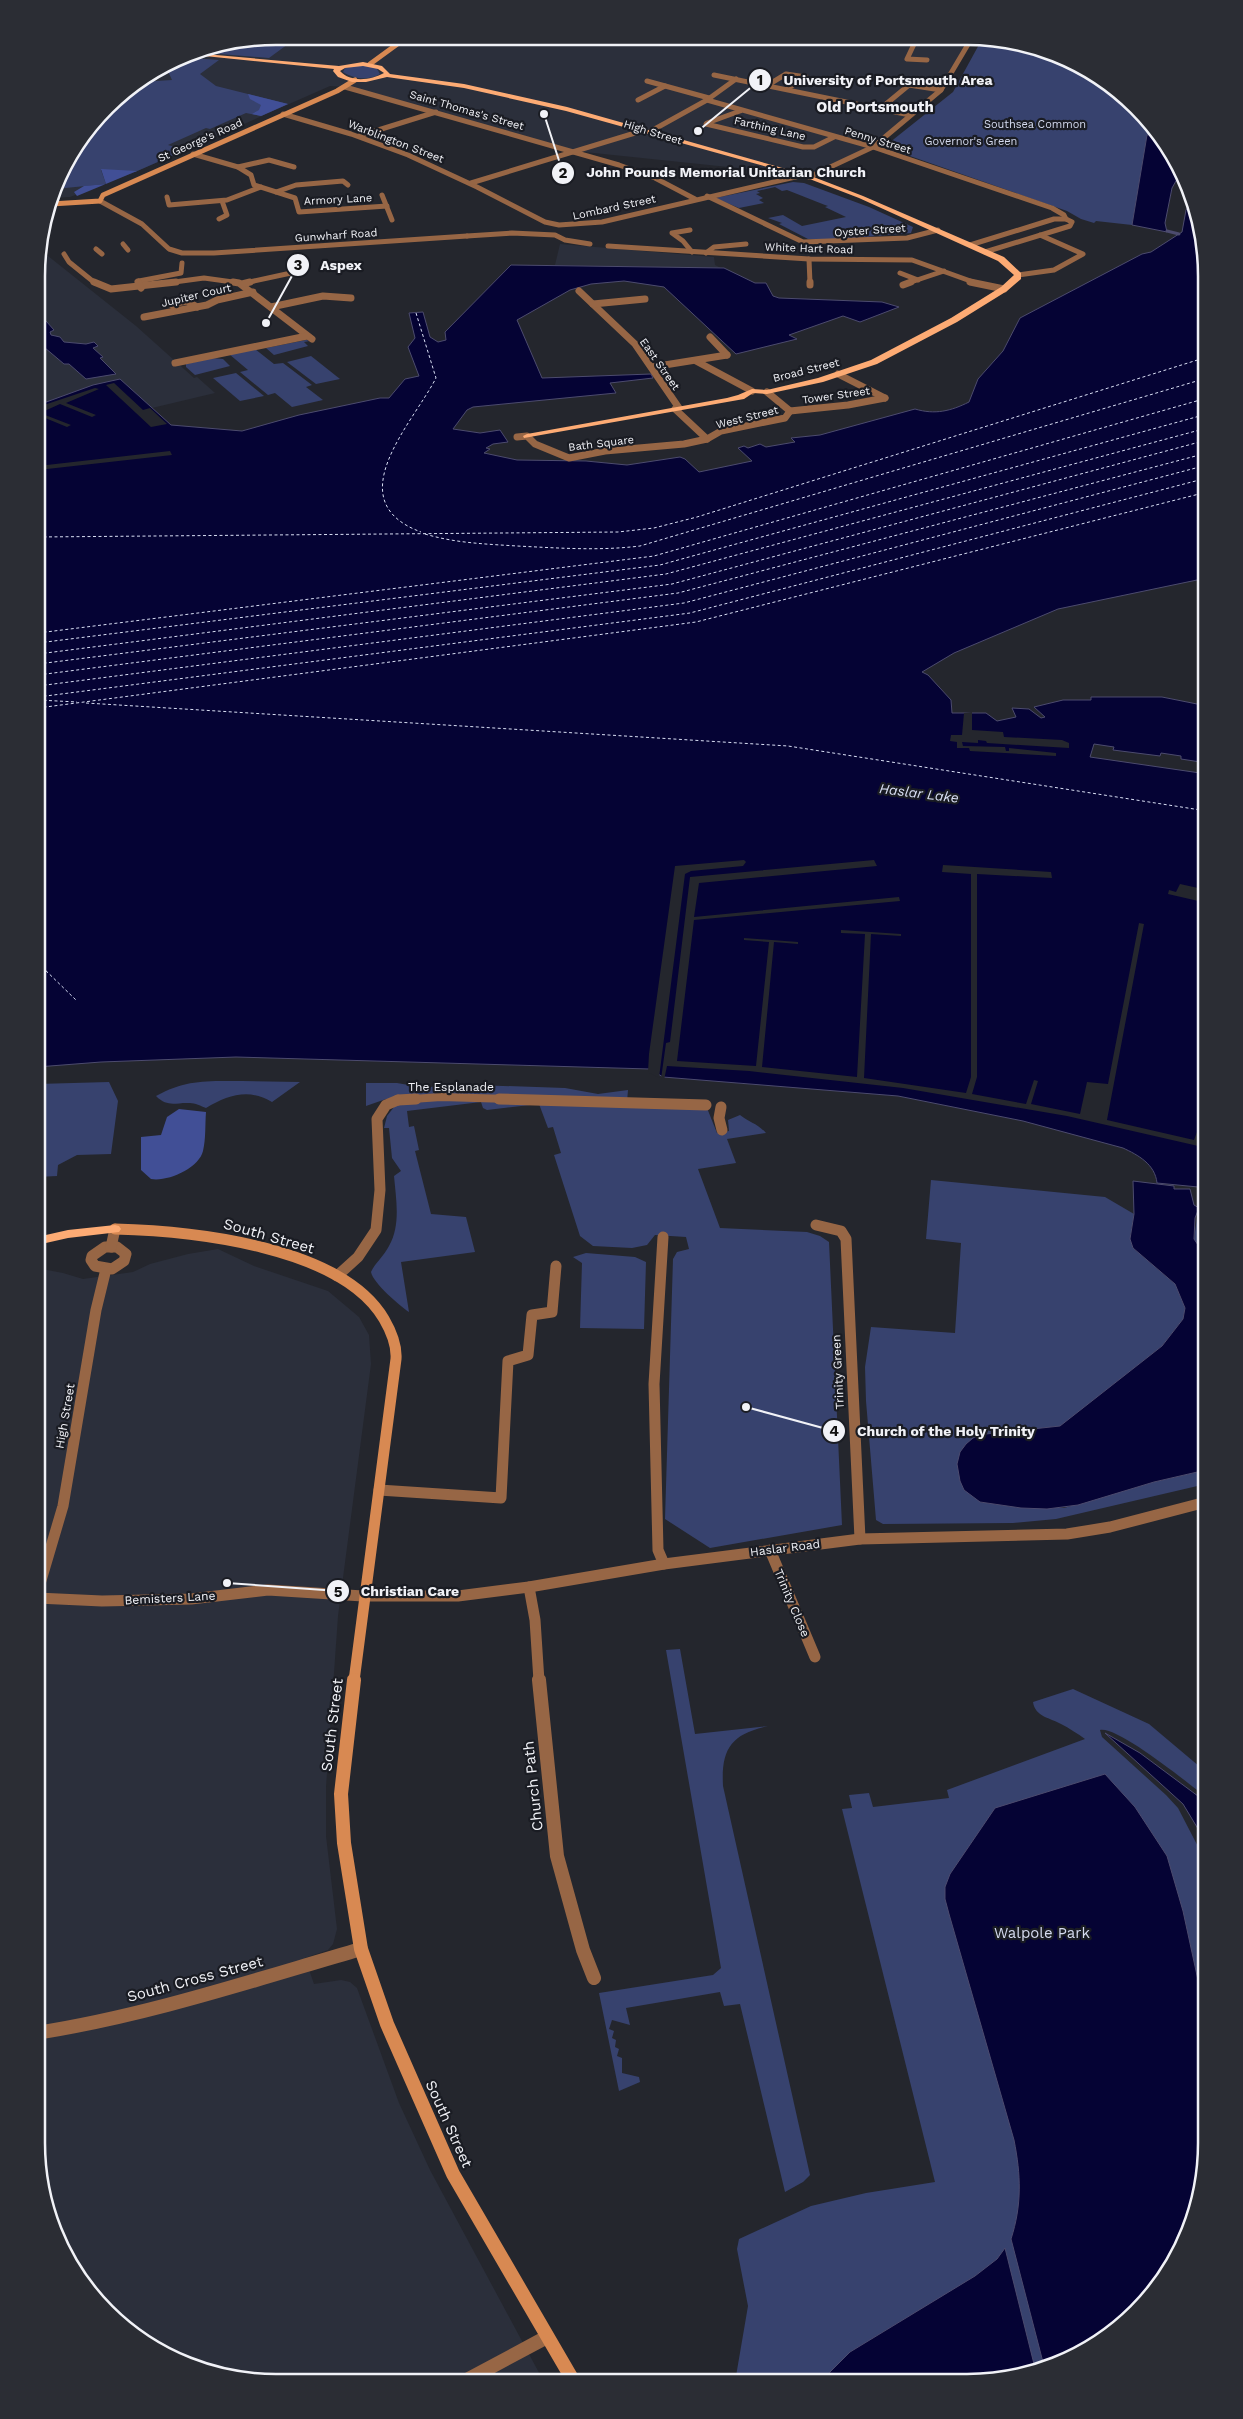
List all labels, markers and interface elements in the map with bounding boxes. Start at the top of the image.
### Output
callout: University of Portsmouth Area [748,65,1003,94]
text: 1 [757,71,763,89]
text: University of Portsmouth Area [783,72,993,88]
street label: Saint Thomas's Street [408,88,526,133]
district label: Old Portsmouth [816,98,934,116]
street label: Farthing Lane [733,114,807,143]
street label: St George's Road [156,116,245,165]
street label: Warblington Street [346,117,446,166]
street label: High Street [622,117,684,148]
park label: Southsea Common [984,118,1086,131]
street label: Penny Street [843,124,913,157]
park label: Governor's Green [925,135,1017,148]
callout: John Pounds Memorial Unitarian Church [551,158,876,187]
text: 2 [559,164,568,182]
text: John Pounds Memorial Unitarian Church [586,164,866,180]
street label: Armory Lane [304,191,373,208]
street label: Lombard Street [571,192,657,223]
street label: Oyster Street [834,221,907,239]
street label: Gunwharf Road [294,226,378,245]
street label: White Hart Road [764,240,853,257]
callout: Aspex [285,250,372,279]
text: 3 [294,256,303,274]
text: Aspex [320,257,363,273]
street label: Jupiter Court [160,281,233,310]
street label: East Street [637,336,682,393]
street label: Broad Street [772,356,841,385]
street label: Tower Street [801,384,871,407]
street label: West Street [715,403,780,432]
street label: Bath Square [568,433,635,454]
water label: Haslar Lake [878,780,960,806]
street label: The Esplanade [408,1080,494,1094]
street label: South Street [221,1214,317,1258]
street label: Trinity Green [829,1334,847,1410]
street label: High Street [52,1382,78,1450]
callout: Church of the Holy Trinity [822,1417,1046,1446]
text: 4 [829,1422,839,1440]
text: Church of the Holy Trinity [857,1423,1035,1439]
street label: Haslar Road [749,1537,821,1559]
street label: Trinity Close [771,1567,813,1639]
callout: Christian Care [326,1577,469,1606]
text: 5 [334,1583,343,1601]
text: Christian Care [361,1583,459,1599]
street label: Bemisters Lane [124,1589,216,1607]
street label: South Street [317,1677,347,1773]
street label: Church Path [519,1740,547,1832]
park label: Walpole Park [994,1924,1090,1942]
street label: South Cross Street [125,1952,266,2006]
street label: South Street [422,2078,477,2171]

